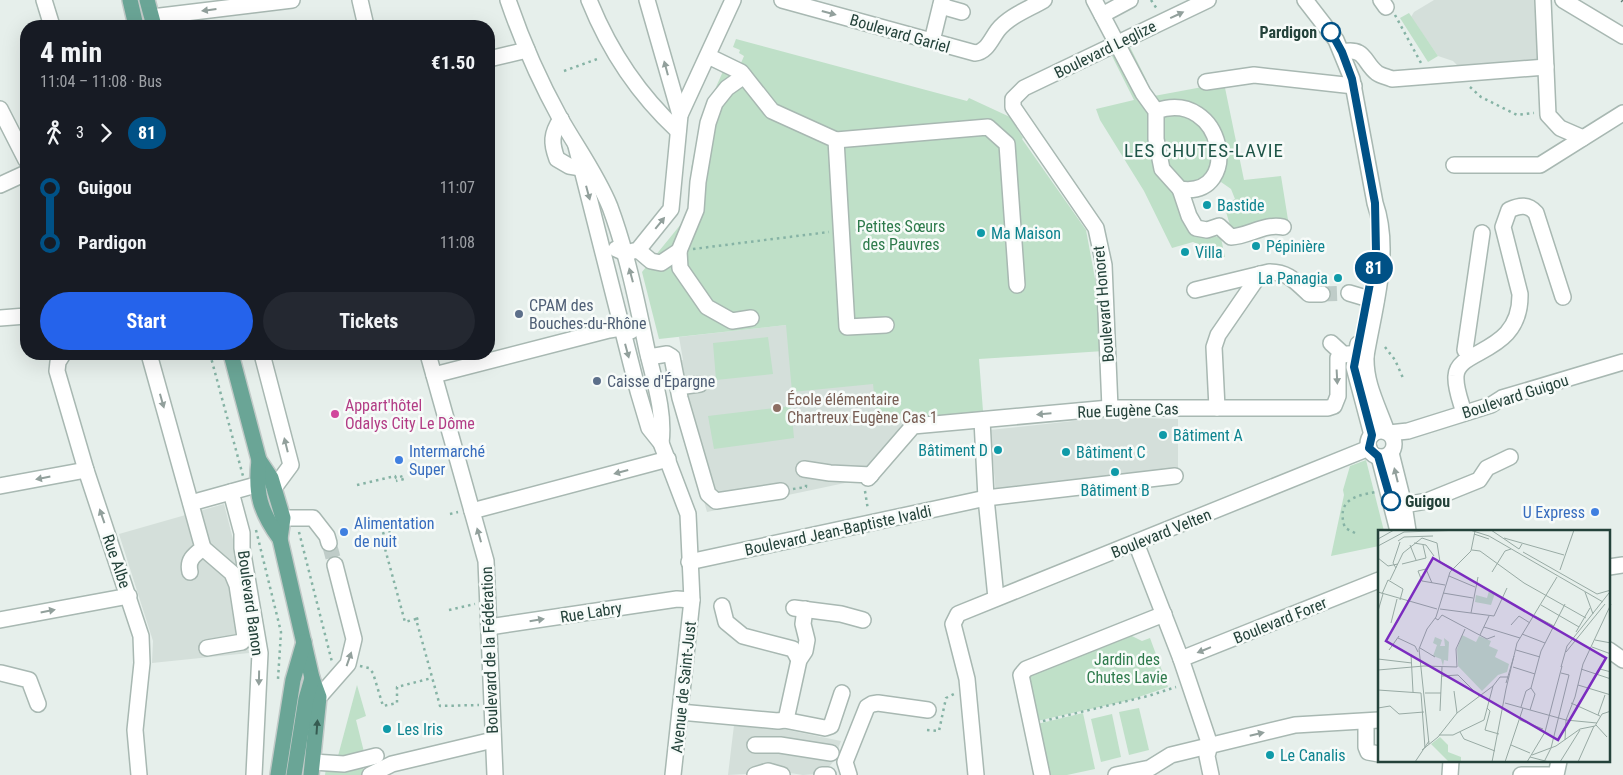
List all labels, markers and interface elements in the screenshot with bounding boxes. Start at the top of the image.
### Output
one-way arrow [201,6,217,14]
one-way arrow [822,9,837,17]
street label: Boulevard Gariel [848,10,952,57]
one-way arrow [1170,10,1184,18]
street label: Boulevard Leglize [1051,17,1159,82]
marker: Pardigon [1321,22,1341,42]
place label: Pardigon [1259,23,1317,42]
text: 4 min [40,36,102,69]
text: €1.50 [431,51,475,74]
one-way arrow [662,61,670,76]
text: 11:04 – 11:08 · Bus [40,72,162,91]
icon: walk [40,119,68,147]
icon: forward [92,119,120,147]
text: 81 [138,122,156,143]
text: 3 [76,123,84,142]
district label: LES CHUTES-LAVIE [1124,139,1284,162]
text: Guigou [78,176,132,199]
text: 11:07 [440,178,475,197]
one-way arrow [584,186,592,201]
place label: Bastide [1217,196,1265,215]
marker: Bastide [1201,199,1213,211]
one-way arrow [655,216,665,229]
park label: Petites Sœurs des Pauvres [857,217,945,254]
place label: Ma Maison [991,224,1061,243]
marker: Ma Maison [975,227,987,239]
text: Pardigon [78,231,146,254]
text: 11:08 [440,233,475,252]
place label: Pépinière [1266,237,1325,256]
marker: Pépinière [1250,240,1262,252]
place label: Villa [1195,243,1223,262]
street label: Boulevard Honoret [1089,245,1118,363]
marker: Villa [1179,246,1191,258]
line badge: 81 [1352,252,1396,284]
text: 81 [1365,257,1383,278]
one-way arrow [627,268,635,283]
place label: La Panagia [1258,269,1328,288]
marker: La Panagia [1332,272,1344,284]
button: Start [40,292,253,350]
button: Tickets [263,292,475,350]
place label: CPAM des Bouches-du-Rhône [529,296,647,333]
marker: CPAM des Bouches-du-Rhône [513,308,525,320]
one-way arrow [624,343,632,358]
one-way arrow [1334,369,1342,385]
street label: Boulevard Guigou [1460,370,1571,423]
place label: Caisse d'Épargne [607,372,715,391]
marker: Caisse d'Épargne [591,375,603,387]
place label: École élémentaire Chartreux Eugène Cas 1 [787,390,938,427]
one-way arrow [158,393,166,408]
place label: Appart'hôtel Odalys City Le Dôme [345,396,475,433]
street label: Rue Eugène Cas [1077,399,1179,422]
marker: École élémentaire Chartreux Eugène Cas 1 [771,402,783,414]
marker: Appart'hôtel Odalys City Le Dôme [329,408,341,420]
one-way arrow [1036,410,1052,418]
place label: Bâtiment A [1173,426,1243,445]
marker: Bâtiment A [1157,429,1169,441]
one-way arrow [282,438,290,453]
place label: Bâtiment D [918,441,988,460]
place label: Intermarché Super [409,442,485,479]
place label: Bâtiment C [1076,443,1146,462]
marker: Bâtiment D [992,444,1004,456]
marker: Bâtiment C [1060,446,1072,458]
marker: Intermarché Super [393,454,405,466]
marker: Bâtiment B [1109,466,1121,478]
one-way arrow [1392,467,1400,482]
one-way arrow [613,468,628,476]
one-way arrow [35,475,51,483]
place label: Bâtiment B [1080,481,1150,500]
marker: Guigou [1381,491,1401,511]
place label: Guigou [1405,492,1450,511]
street label: Boulevard Jean-Baptiste Ivaldi [743,501,933,560]
place label: U Express [1523,503,1585,522]
street label: Boulevard Velten [1108,505,1214,562]
marker: U Express [1589,506,1601,518]
one-way arrow [97,509,105,524]
place label: Alimentation de nuit [354,514,434,551]
marker: Alimentation de nuit [338,526,350,538]
one-way arrow [474,527,482,542]
inset map [1378,530,1610,762]
street label: Rue Albe [98,532,135,591]
street label: Boulevard Banon [234,549,267,657]
street label: Boulevard de la Fédération [477,566,502,734]
street label: Boulevard Forer [1231,593,1330,648]
street label: Rue Labry [559,598,624,627]
one-way arrow [40,607,56,615]
one-way arrow [530,616,546,624]
street label: Avenue de Saint-Just [667,620,700,754]
one-way arrow [1196,646,1211,654]
park label: Jardin des Chutes Lavie [1087,650,1167,687]
one-way arrow [345,651,353,666]
one-way arrow [255,670,263,686]
one-way arrow [313,718,321,734]
place label: Les Iris [397,720,443,739]
marker: Les Iris [381,723,393,735]
one-way arrow [1250,730,1265,738]
place label: Le Canalis [1280,746,1346,765]
marker: Le Canalis [1264,749,1276,761]

